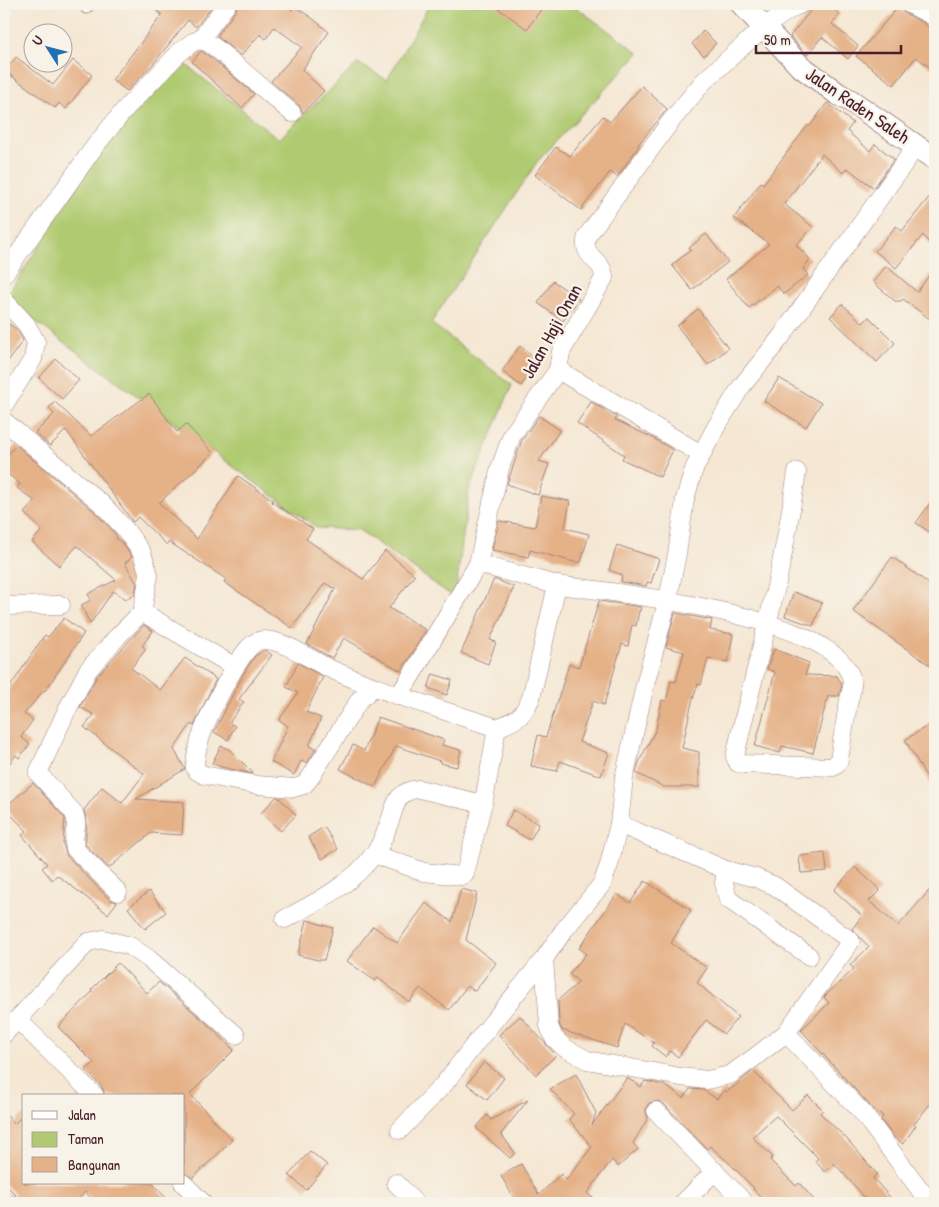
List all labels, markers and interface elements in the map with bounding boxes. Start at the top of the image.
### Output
north arrow [22,22,72,72]
scale bar [756,22,902,54]
text: 50 m [764,29,791,50]
text: U [27,31,47,49]
street label: Jalan Raden Saleh [801,60,915,150]
street label: Jalan Haji Onan [514,279,588,383]
legend [22,1094,185,1184]
text: Jalan [68,1104,96,1125]
text: Taman [68,1128,104,1149]
text: Bangunan [68,1154,121,1175]

